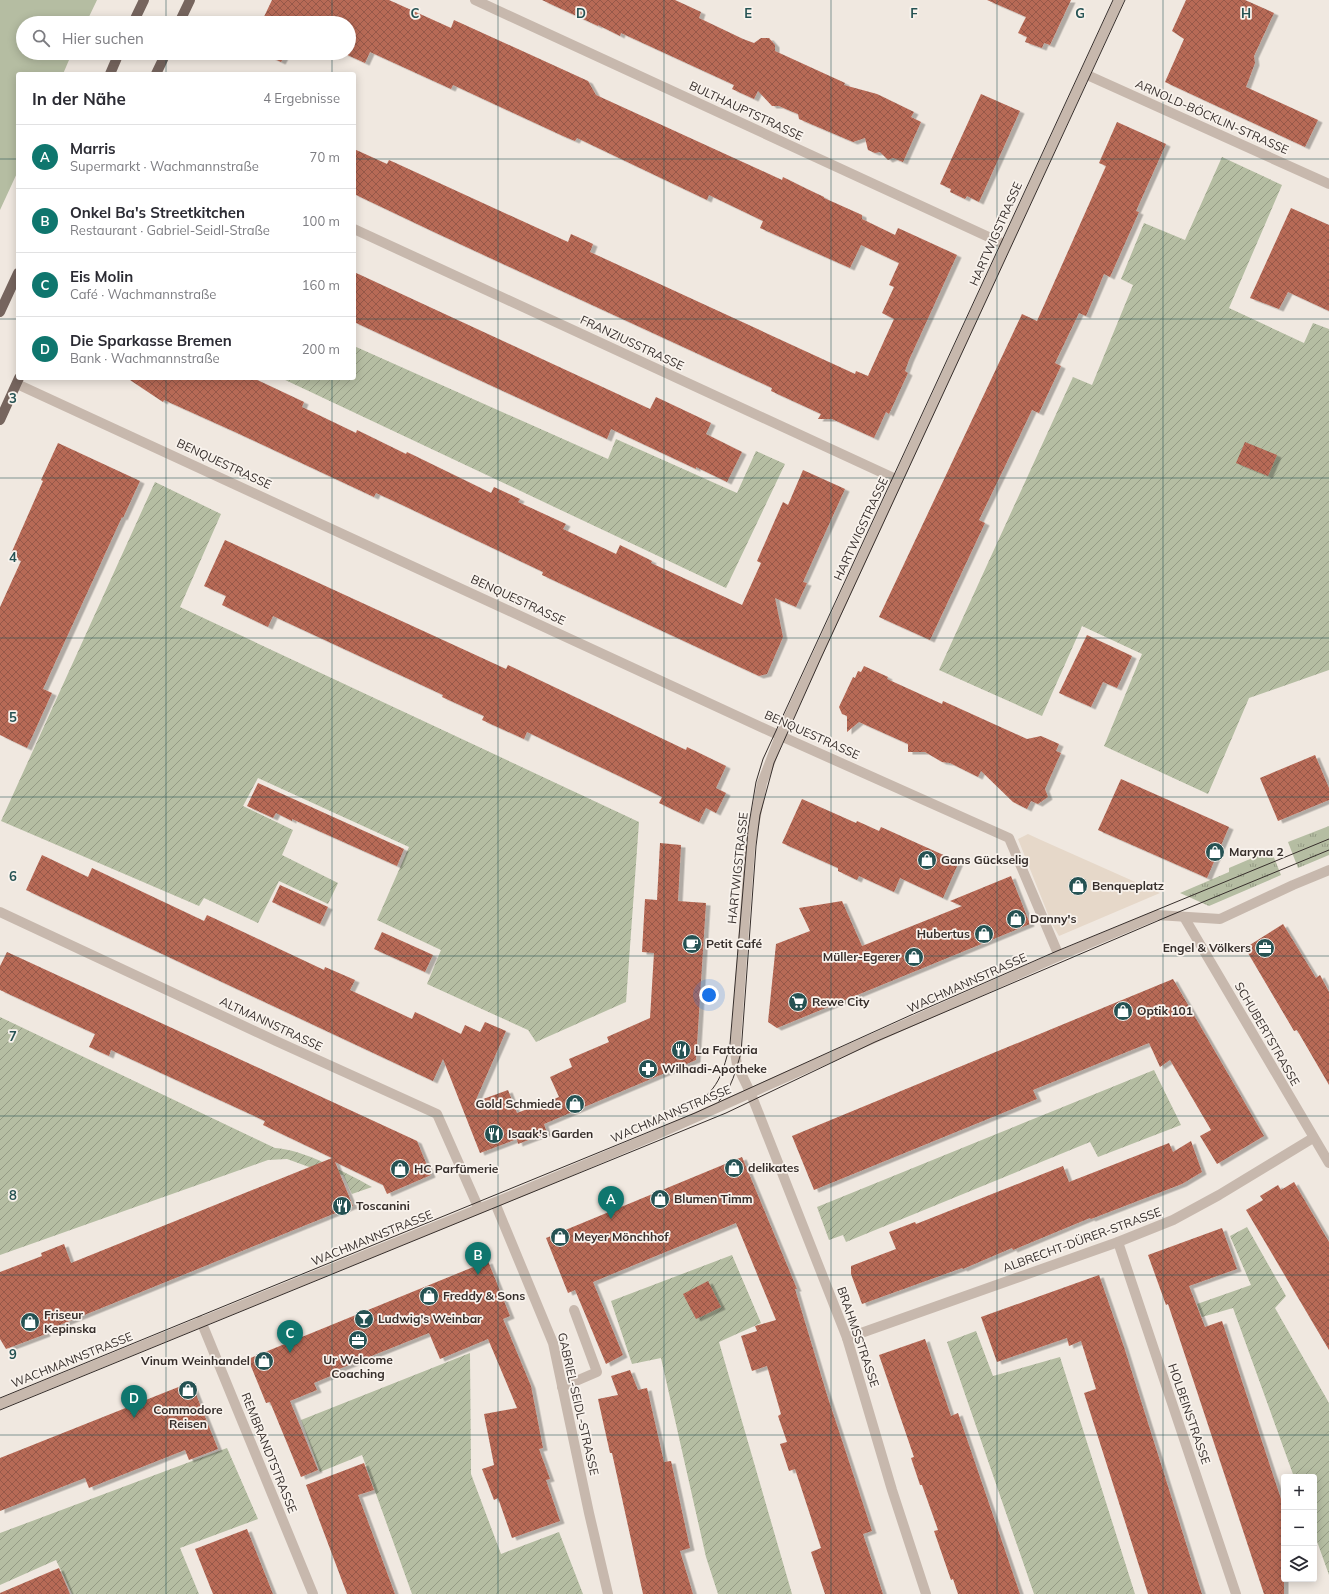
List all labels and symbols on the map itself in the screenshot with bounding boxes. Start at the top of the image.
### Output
text: C [411,5,420,21]
text: D [576,5,586,21]
text: E [744,5,752,21]
text: F [910,5,918,21]
text: G [1075,5,1085,21]
text: H [1241,5,1251,21]
street label: ARNOLD-BÖCKLIN-STRASSE [1133,76,1291,157]
street label: BULTHAUPTSTRASSE [687,78,806,144]
street label: HARTWIGSTRASSE [966,180,1025,288]
street label: FRANZIUSSTRASSE [578,312,686,373]
text: 3 [9,390,17,406]
street label: BENQUESTRASSE [175,435,274,492]
street label: HARTWIGSTRASSE [830,475,891,583]
text: 4 [9,549,17,565]
street label: BENQUESTRASSE [469,571,568,628]
street label: BENQUESTRASSE [762,707,862,762]
text: 5 [9,709,17,725]
street label: HARTWIGSTRASSE [724,811,751,925]
shop icon: Maryna 2 [1204,841,1226,863]
place label: Maryna 2 [1229,844,1284,859]
shop icon: Gans Gückselig [916,849,938,871]
place label: Gans Gückselig [941,852,1029,867]
text: 6 [9,868,17,884]
shop icon: Benqueplatz [1067,875,1089,897]
place label: Benqueplatz [1092,878,1164,893]
shop icon: Danny's [1005,908,1027,930]
place label: Danny's [1030,911,1076,926]
shop icon: Hubertus [973,923,995,945]
place label: Hubertus [917,926,970,941]
cafe icon: Petit Café [681,933,703,955]
place label: Petit Café [706,936,762,951]
office icon: Engel & Völkers [1254,937,1276,959]
place label: Engel & Völkers [1163,940,1251,955]
shop icon: Müller-Egerer [903,946,925,968]
place label: Müller-Egerer [823,949,900,964]
street label: WACHMANNSTRASSE [905,949,1029,1016]
street label: SCHUBERTSTRASSE [1232,979,1303,1088]
your location [699,985,719,1005]
supermarket icon: Rewe City [787,991,809,1013]
street label: ALTMANNSTRASSE [217,993,325,1054]
place label: Rewe City [812,994,870,1009]
shop icon: Optik 101 [1112,1000,1134,1022]
place label: Optik 101 [1137,1003,1193,1018]
text: 7 [9,1028,17,1044]
restaurant icon: La Fattoria [670,1039,692,1061]
place label: La Fattoria [695,1042,758,1057]
pharmacy icon: Wilhadi-Apotheke [637,1058,659,1080]
place label: Wilhadi-Apotheke [662,1061,767,1076]
street label: WACHMANNSTRASSE [608,1081,733,1146]
shop icon: Gold Schmiede [564,1093,586,1115]
place label: Gold Schmiede [476,1096,561,1111]
restaurant icon: Isaak's Garden [483,1123,505,1145]
place label: Isaak's Garden [508,1126,593,1141]
shop icon: delikates [723,1157,745,1179]
shop icon: HC Parfümerie [389,1158,411,1180]
place label: delikates [748,1160,799,1175]
place label: HC Parfümerie [414,1161,499,1176]
pin: A [598,1186,624,1219]
text: 8 [9,1187,17,1203]
shop icon: Blumen Timm [649,1188,671,1210]
place label: Blumen Timm [674,1191,753,1206]
restaurant icon: Toscanini [331,1195,353,1217]
place label: Toscanini [356,1198,410,1213]
street label: ALBRECHT-DÜRER-STRASSE [1001,1204,1163,1275]
street label: WACHMANNSTRASSE [309,1206,435,1269]
shop icon: Meyer Mönchhof [549,1226,571,1248]
place label: Meyer Mönchhof [574,1229,669,1244]
pin: B [465,1242,491,1275]
street label: BRAHMSSTRASSE [834,1284,883,1389]
shop icon: Freddy & Sons [418,1285,440,1307]
place label: Freddy & Sons [443,1288,525,1303]
place label: Friseur Kepinska [44,1307,96,1336]
bar icon: Ludwig's Weinbar [353,1308,375,1330]
shop icon: Friseur Kepinska [19,1311,41,1333]
place label: Ludwig's Weinbar [378,1311,482,1326]
pin: C [277,1320,303,1353]
street label: WACHMANNSTRASSE [9,1328,135,1391]
office icon: Ur Welcome Coaching [347,1329,369,1351]
street label: GABRIEL-SEIDL-STRASSE [555,1331,602,1477]
text: 9 [9,1346,17,1362]
shop icon: Vinum Weinhandel [253,1350,275,1372]
place label: Ur Welcome Coaching [323,1352,393,1381]
place label: Vinum Weinhandel [140,1353,250,1368]
street label: HOLBEINSTRASSE [1165,1361,1214,1466]
shop icon: Commodore Reisen [177,1379,199,1401]
pin: D [121,1385,147,1418]
street label: REMBRANDTSTRASSE [238,1390,301,1515]
place label: Commodore Reisen [153,1402,223,1431]

